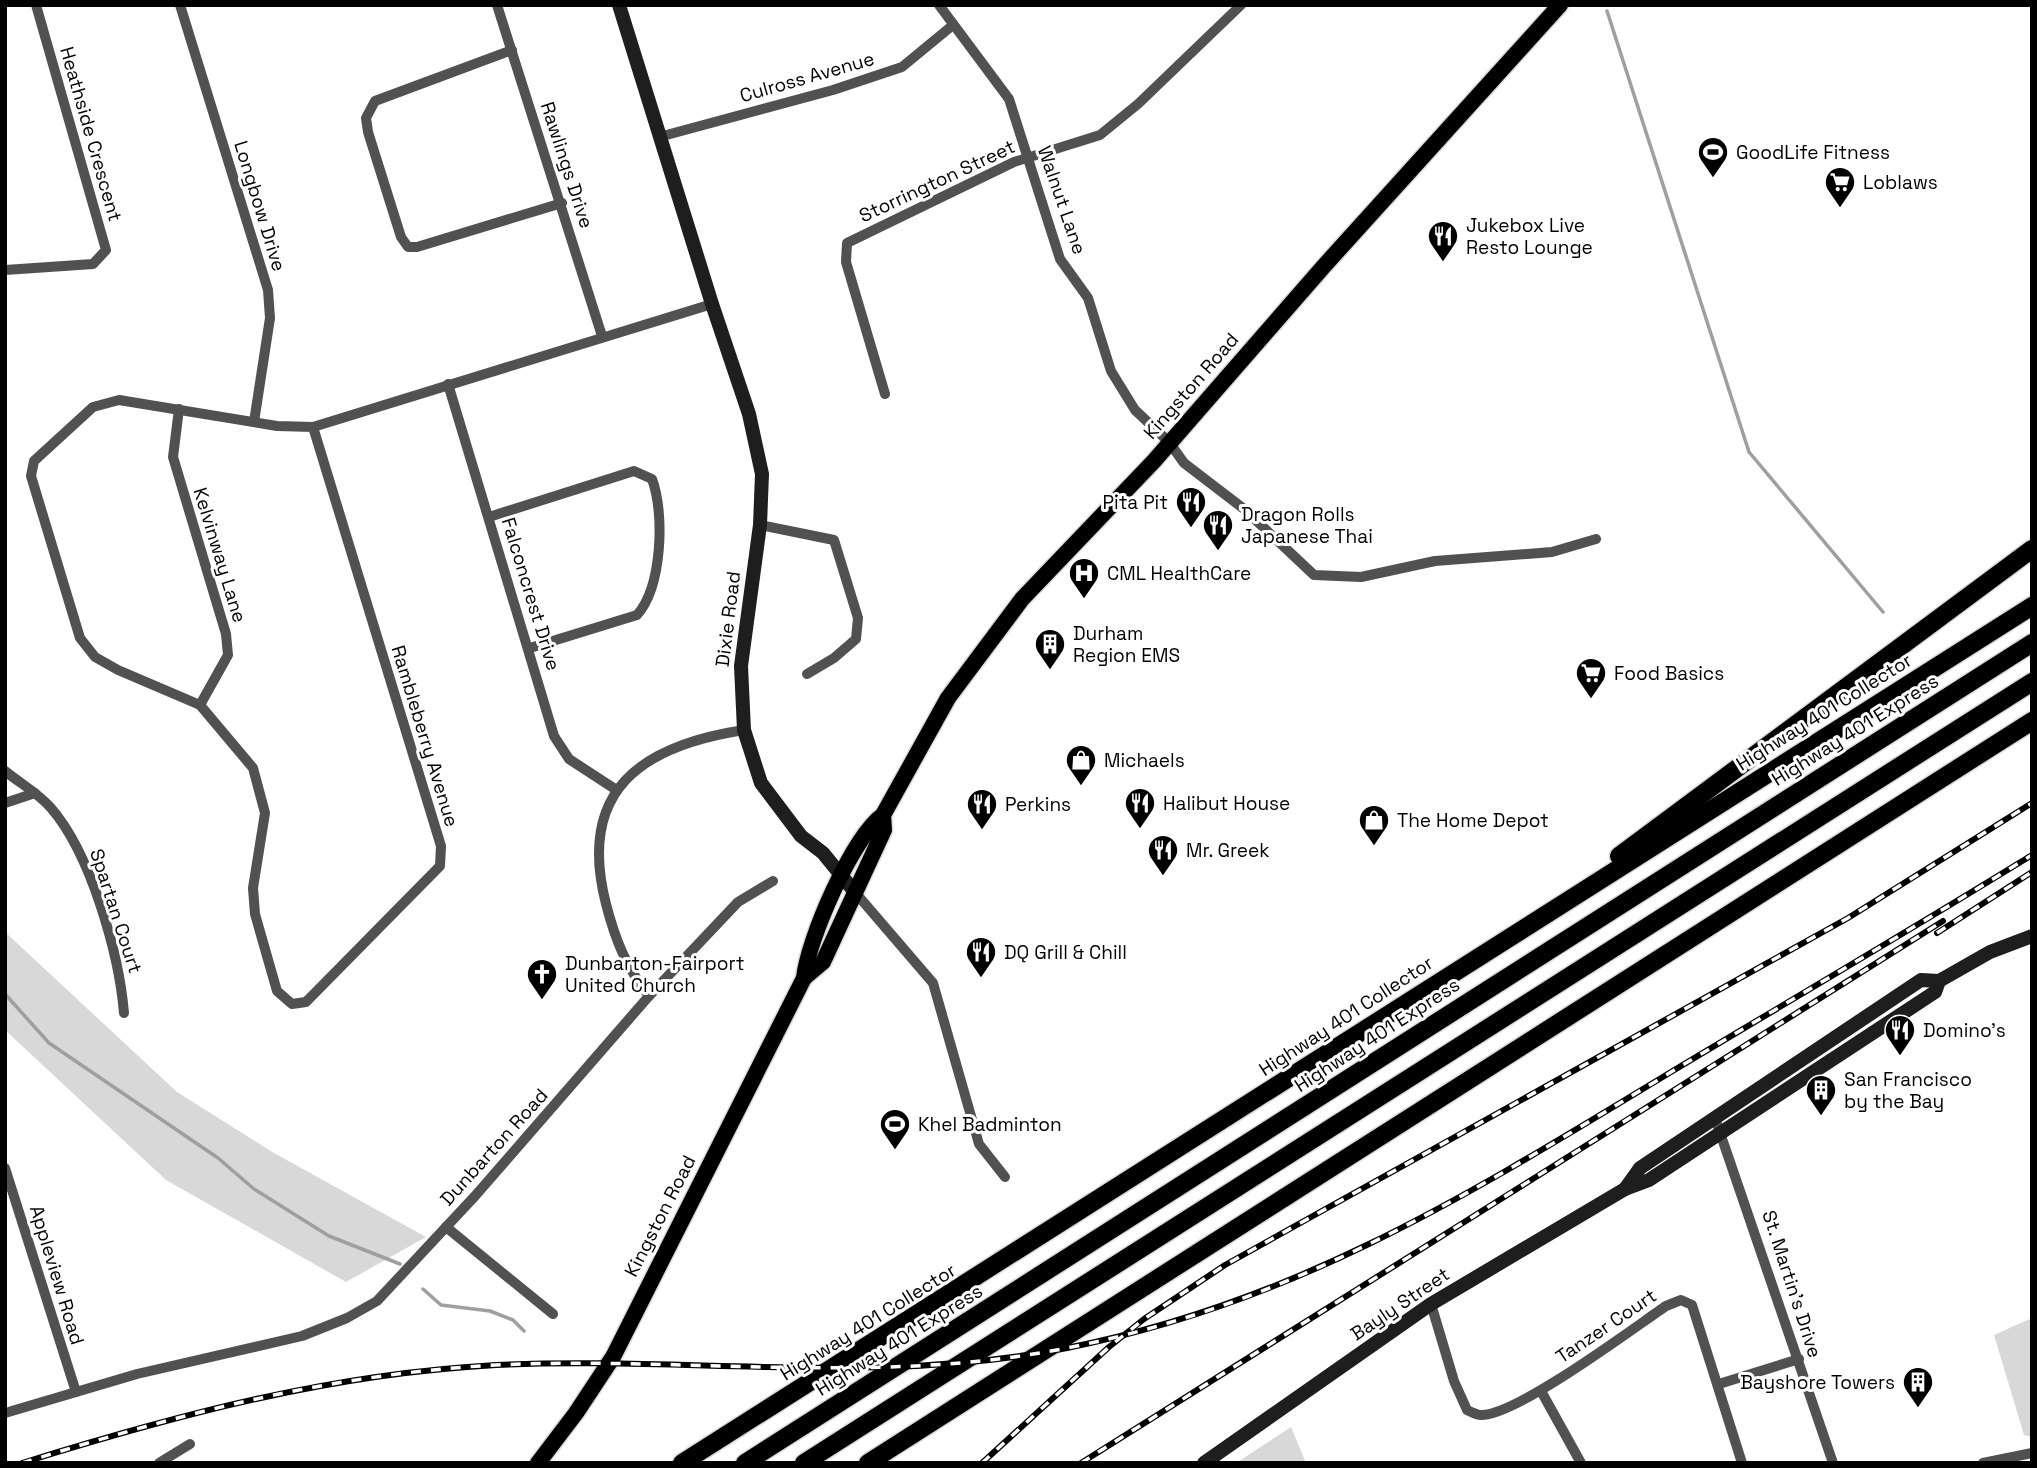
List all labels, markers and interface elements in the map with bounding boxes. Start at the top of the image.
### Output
street label: Heathside Crescent [54,44,128,224]
street label: Culross Avenue [737,46,877,108]
street label: Rawlings Drive [535,99,599,231]
street label: Storrington Street [855,134,1019,228]
sports icon: GoodLife Fitness [1696,135,1730,179]
street label: Longbow Drive [228,138,292,274]
place label: GoodLife Fitness [1736,140,1890,165]
street label: Walnut Lane [1032,143,1092,257]
supermarket icon: Loblaws [1823,165,1857,209]
place label: Loblaws [1863,170,1938,195]
place label: Jukebox Live Resto Lounge [1466,213,1593,260]
restaurant icon: Jukebox Live Resto Lounge [1426,219,1460,263]
street label: Kingston Road [1138,328,1244,444]
street label: Kelvinway Lane [188,484,252,626]
restaurant icon: Pita Pit [1174,485,1208,529]
place label: Pita Pit [1103,490,1168,515]
place label: Dragon Rolls Japanese Thai [1241,502,1373,549]
restaurant icon: Dragon Rolls Japanese Thai [1201,508,1235,552]
street label: Falconcrest Drive [496,514,566,674]
hospital icon: CML HealthCare [1067,556,1101,600]
place label: CML HealthCare [1107,561,1251,586]
street label: Dixie Road [710,570,746,668]
place label: Durham Region EMS [1073,621,1180,668]
building icon: Durham Region EMS [1033,627,1067,671]
street label: Rambleberry Avenue [385,642,465,830]
street label: Highway 401 Collector [1731,648,1917,776]
supermarket icon: Food Basics [1574,656,1608,700]
place label: Food Basics [1614,661,1724,686]
street label: Highway 401 Express [1767,668,1943,792]
shop icon: Michaels [1064,743,1098,787]
place label: Michaels [1104,748,1185,773]
restaurant icon: Halibut House [1123,786,1157,830]
restaurant icon: Perkins [965,787,999,831]
place label: Halibut House [1163,791,1290,816]
place label: Perkins [1005,792,1071,817]
shop icon: The Home Depot [1357,803,1391,847]
place label: The Home Depot [1397,808,1549,833]
restaurant icon: Mr. Greek [1146,833,1180,877]
place label: Mr. Greek [1186,838,1270,863]
street label: Spartan Court [84,846,148,976]
restaurant icon: DQ Grill & Chill [964,935,998,979]
place label: DQ Grill & Chill [1004,940,1127,965]
street label: Highway 401 Collector [1254,950,1438,1082]
place label: Dunbarton-Fairport United Church [565,951,744,998]
church icon: Dunbarton-Fairport United Church [525,957,559,1001]
street label: Highway 401 Express [1290,972,1464,1098]
restaurant icon: Domino's [1883,1013,1917,1057]
place label: Domino's [1923,1018,2006,1043]
place label: San Francisco by the Bay [1844,1067,1972,1114]
building icon: San Francisco by the Bay [1804,1073,1838,1117]
street label: Dunbarton Road [435,1083,553,1211]
sports icon: Khel Badminton [878,1107,912,1151]
place label: Khel Badminton [918,1112,1062,1137]
street label: Kingston Road [619,1151,701,1281]
street label: Appleview Road [24,1202,90,1348]
street label: St. Martin's Drive [1756,1207,1828,1361]
street label: Highway 401 Collector [775,1258,961,1386]
street label: Bayly Street [1346,1262,1454,1346]
street label: Highway 401 Express [811,1278,987,1402]
street label: Tanzer Court [1551,1283,1661,1369]
building icon: Bayshore Towers [1901,1365,1935,1409]
place label: Bayshore Towers [1740,1370,1895,1395]

